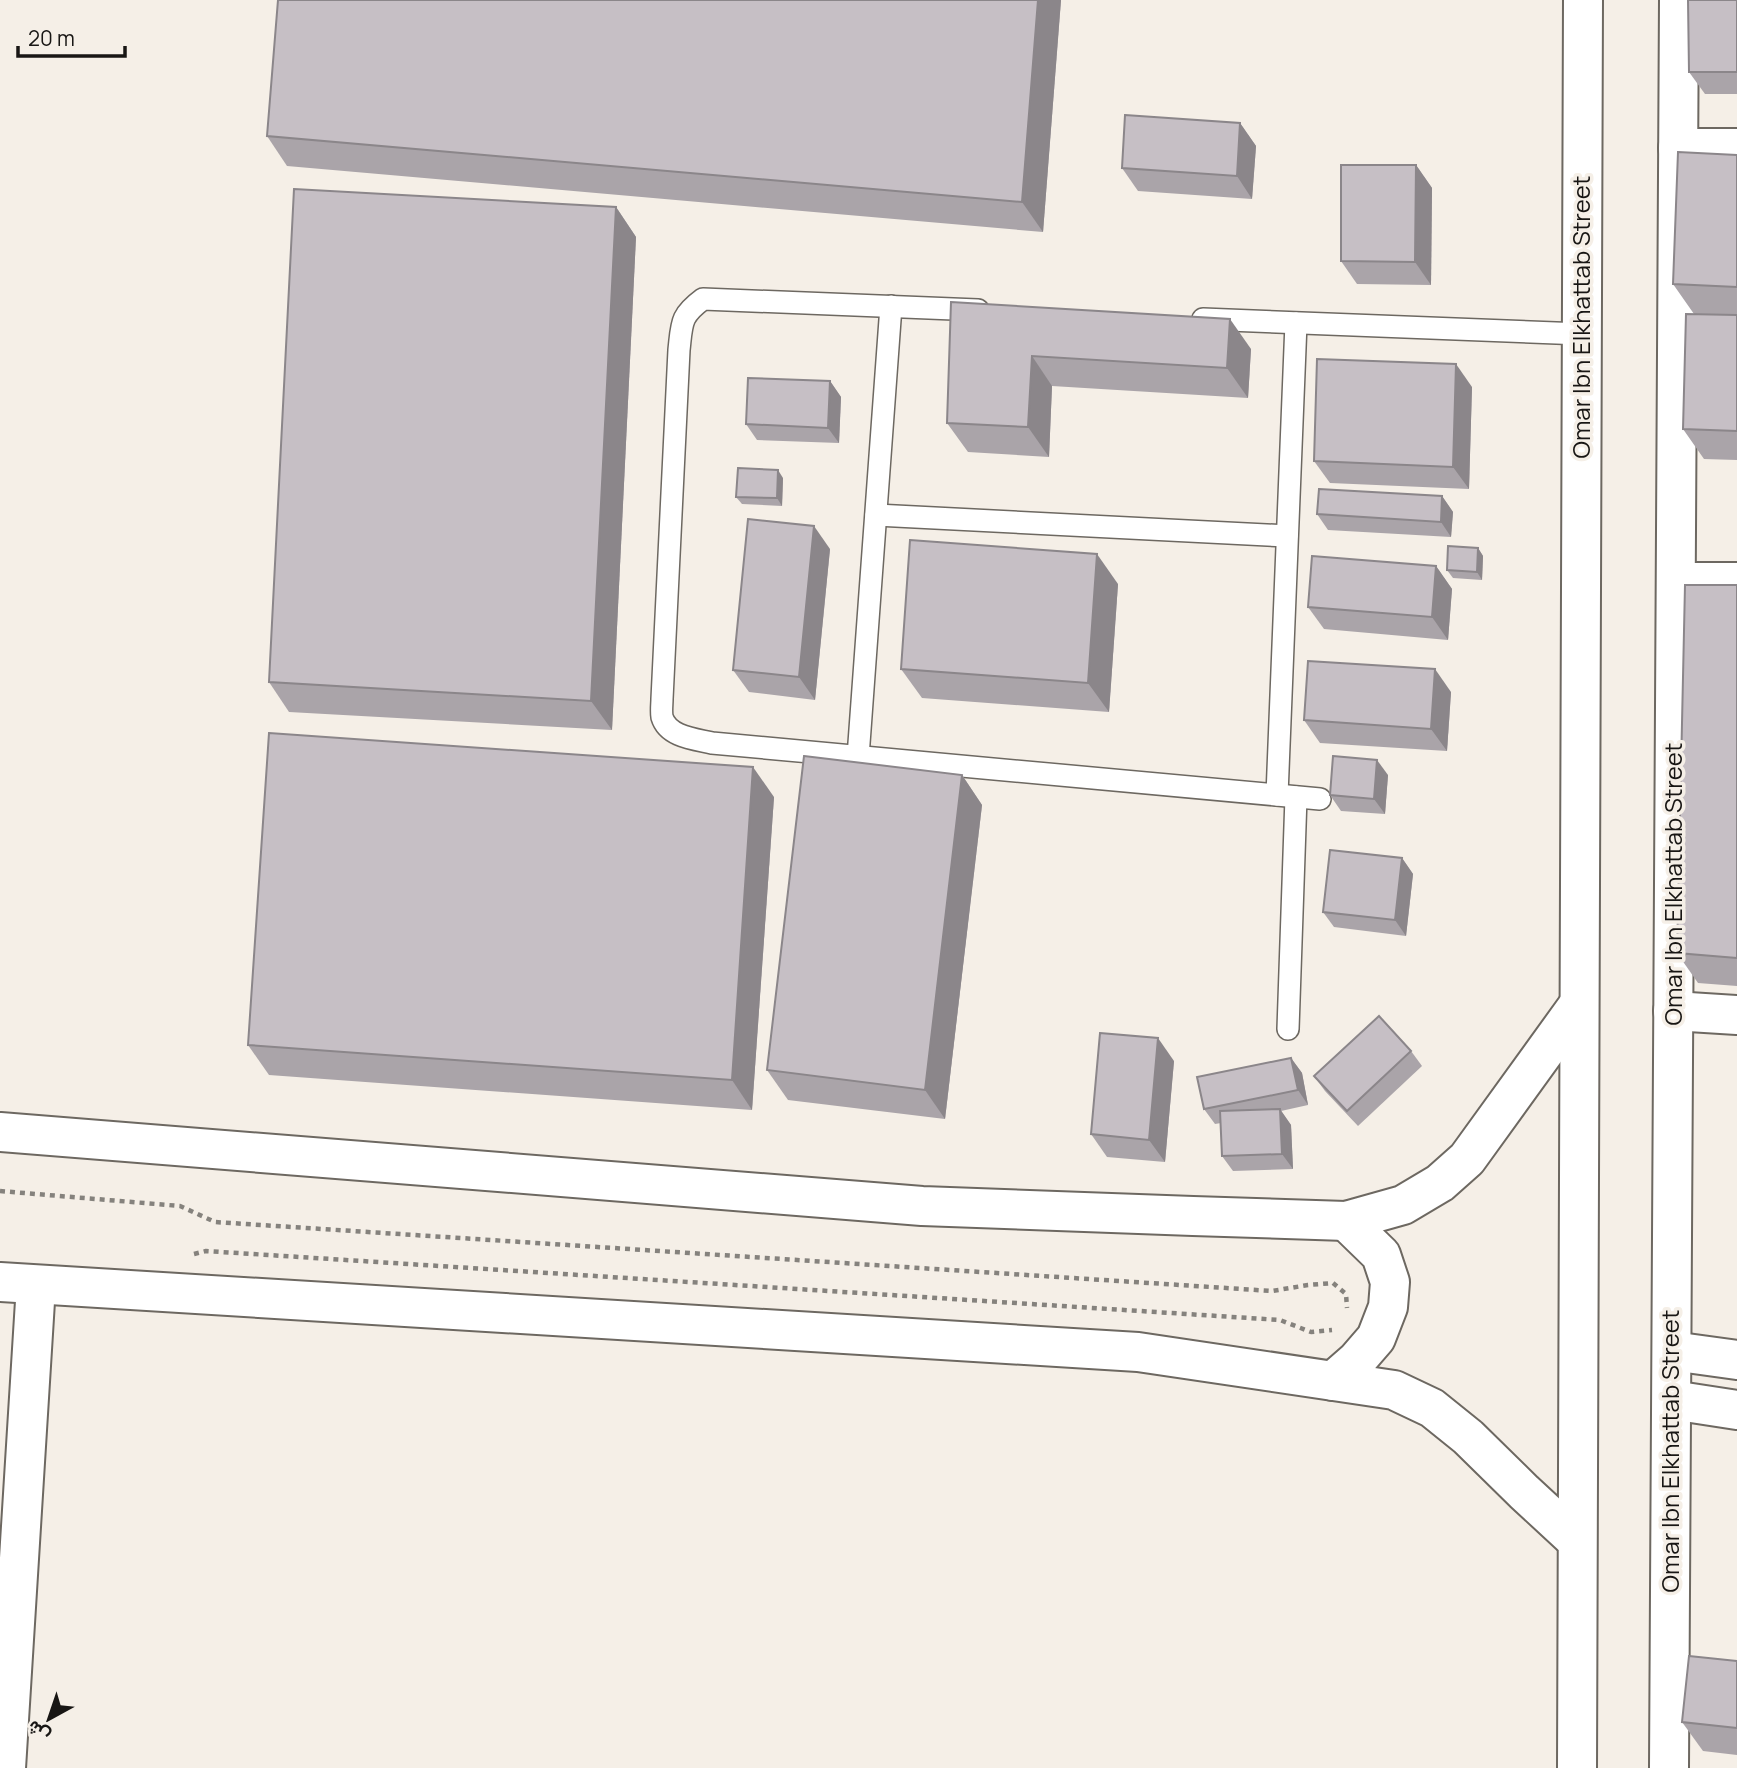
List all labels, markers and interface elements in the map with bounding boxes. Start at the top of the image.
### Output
scale bar [18,14,124,58]
text: 20 m [28,24,75,52]
street label: Omar Ibn Elkhattab Street [1564,176,1597,458]
street label: Omar Ibn Elkhattab Street [1656,743,1689,1025]
street label: Omar Ibn Elkhattab Street [1653,1310,1686,1592]
north arrow [14,1684,84,1754]
text: ش [21,1715,55,1749]

